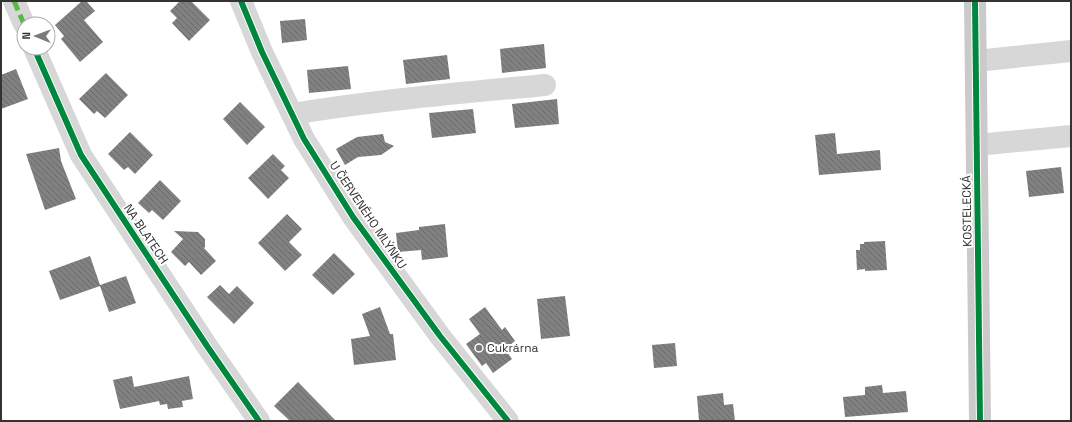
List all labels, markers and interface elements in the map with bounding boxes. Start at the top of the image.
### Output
north arrow [16,16,56,56]
text: N [19,32,33,40]
street label: U ČERVENÉHO MLÝNKU [326,158,410,272]
street label: KOSTELECKÁ [958,175,976,247]
street label: NA BLATECH [120,201,172,267]
place label: Cukrárna [487,340,539,356]
marker: Cukrárna [474,343,484,353]

